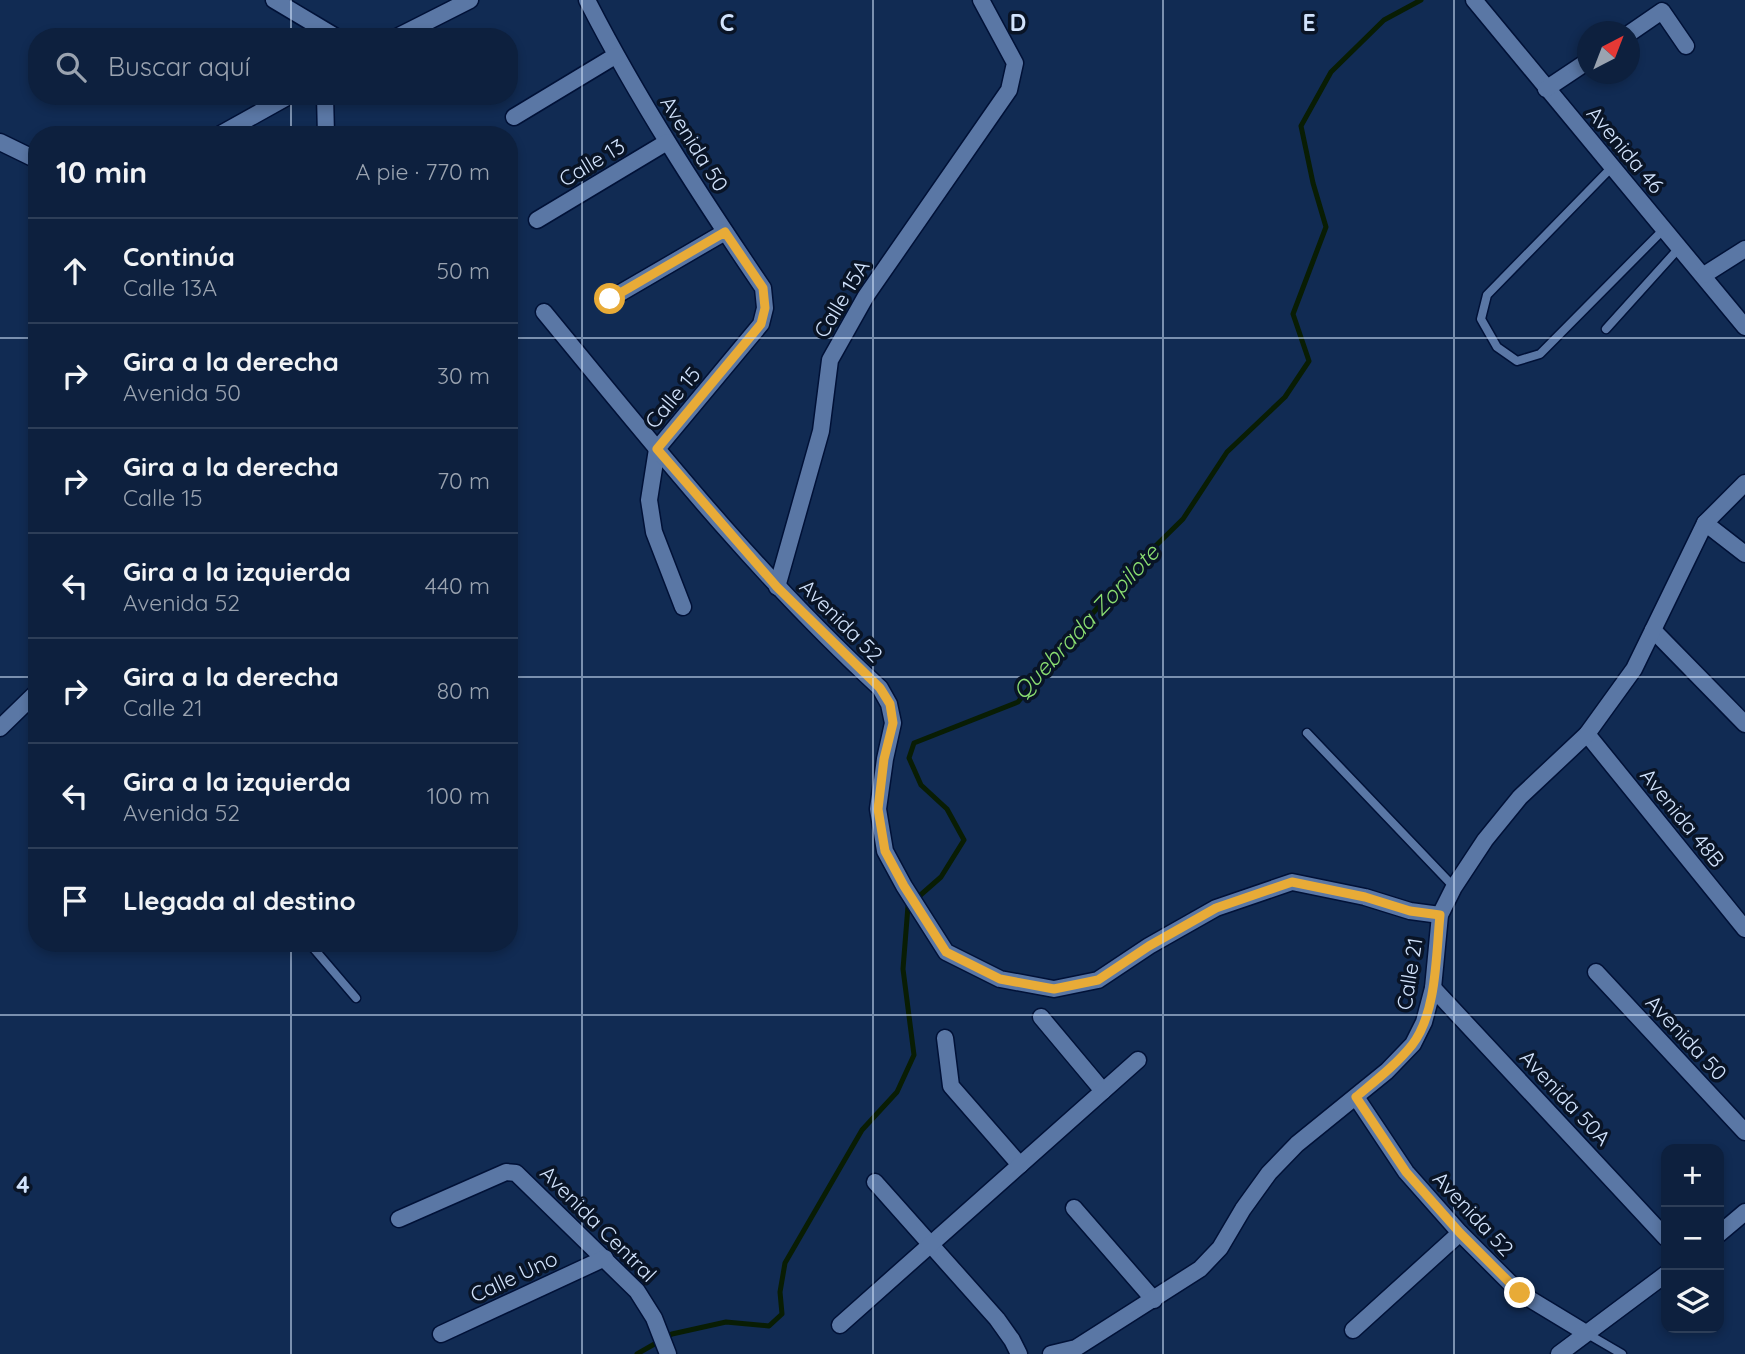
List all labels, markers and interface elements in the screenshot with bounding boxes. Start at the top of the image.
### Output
text: C [720,8,734,37]
text: D [1010,8,1026,37]
text: E [1302,8,1316,37]
north arrow [1577,21,1640,84]
search box [28,28,518,105]
icon: search [52,48,90,86]
text: Buscar aquí [108,50,250,83]
street label: Avenida 50 [655,91,734,196]
street label: Avenida 46 [1582,100,1670,198]
street label: Calle 13 [554,132,629,192]
text: 10 min [56,153,147,191]
text: A pie · 770 m [355,157,490,186]
text: Continúa [123,240,235,273]
icon: ahead [56,252,94,290]
street label: Calle 15A [808,255,875,342]
text: 50 m [437,256,490,285]
text: Calle 13A [123,273,217,302]
route start [594,283,625,314]
text: Gira a la derecha [123,345,339,378]
icon: right [56,357,94,395]
text: 30 m [437,361,490,390]
street label: Calle 15 [639,361,706,434]
text: Avenida 50 [123,378,241,407]
text: Gira a la derecha [123,450,339,483]
icon: right [56,462,94,500]
text: 70 m [437,466,490,495]
text: Calle 15 [123,483,203,512]
water label: Quebrada Zopilote [1006,537,1166,705]
text: Gira a la izquierda [123,555,351,588]
icon: left [56,567,94,605]
text: 440 m [425,571,490,600]
street label: Avenida 52 [795,573,889,667]
text: Avenida 52 [123,588,240,617]
text: Gira a la derecha [123,660,339,693]
icon: right [56,672,94,710]
text: 80 m [437,676,490,705]
text: Calle 21 [123,693,203,722]
street label: Avenida 48B [1635,763,1731,872]
text: Gira a la izquierda [123,765,351,798]
icon: left [56,777,94,815]
text: 100 m [427,781,490,810]
text: Avenida 52 [123,798,240,827]
icon: arrive [56,882,94,920]
text: Llegada al destino [123,884,356,917]
street label: Calle 21 [1390,936,1428,1012]
street label: Avenida 50 [1641,989,1733,1086]
street label: Avenida 50A [1515,1044,1617,1150]
map controls [1661,1144,1724,1333]
button: + [1661,1144,1724,1207]
street label: Avenida Central [535,1160,662,1287]
street label: Avenida 52 [1428,1165,1520,1261]
text: 4 [16,1170,30,1199]
button: − [1661,1207,1724,1270]
street label: Calle Uno [466,1245,561,1308]
button: layers [1661,1270,1724,1333]
route end [1504,1277,1535,1308]

